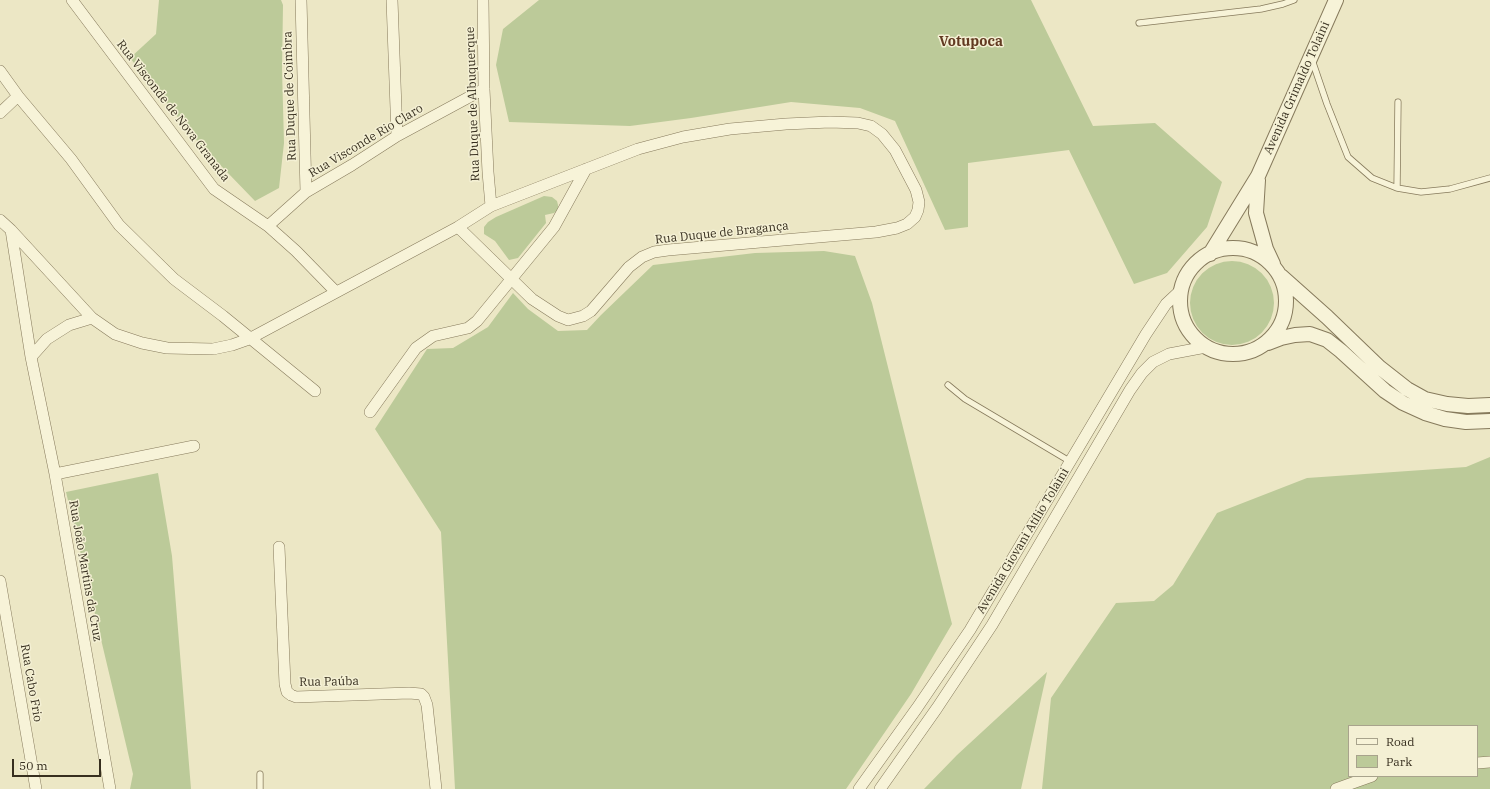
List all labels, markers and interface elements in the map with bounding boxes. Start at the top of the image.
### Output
street label: Avenida Grimaldo Tolaini [1261,19,1333,157]
street label: Rua Duque de Albuquerque [463,26,483,182]
street label: Rua Duque de Coimbra [281,31,299,161]
district label: Votupoca [939,34,1003,50]
street label: Rua Visconde de Nova Granada [113,37,233,185]
street label: Rua Visconde Rio Claro [306,101,426,181]
street label: Rua Duque de Bragança [654,219,790,247]
street label: Avenida Giovani Atílio Tolaini [974,466,1072,616]
street label: Rua João Martins da Cruz [65,499,105,643]
street label: Rua Cabo Frio [17,643,45,723]
street label: Rua Paúba [299,674,359,690]
legend [1348,725,1478,777]
text: Road [1386,734,1415,749]
scale bar [14,751,103,777]
text: Park [1386,754,1412,769]
text: 50 m [19,758,48,773]

